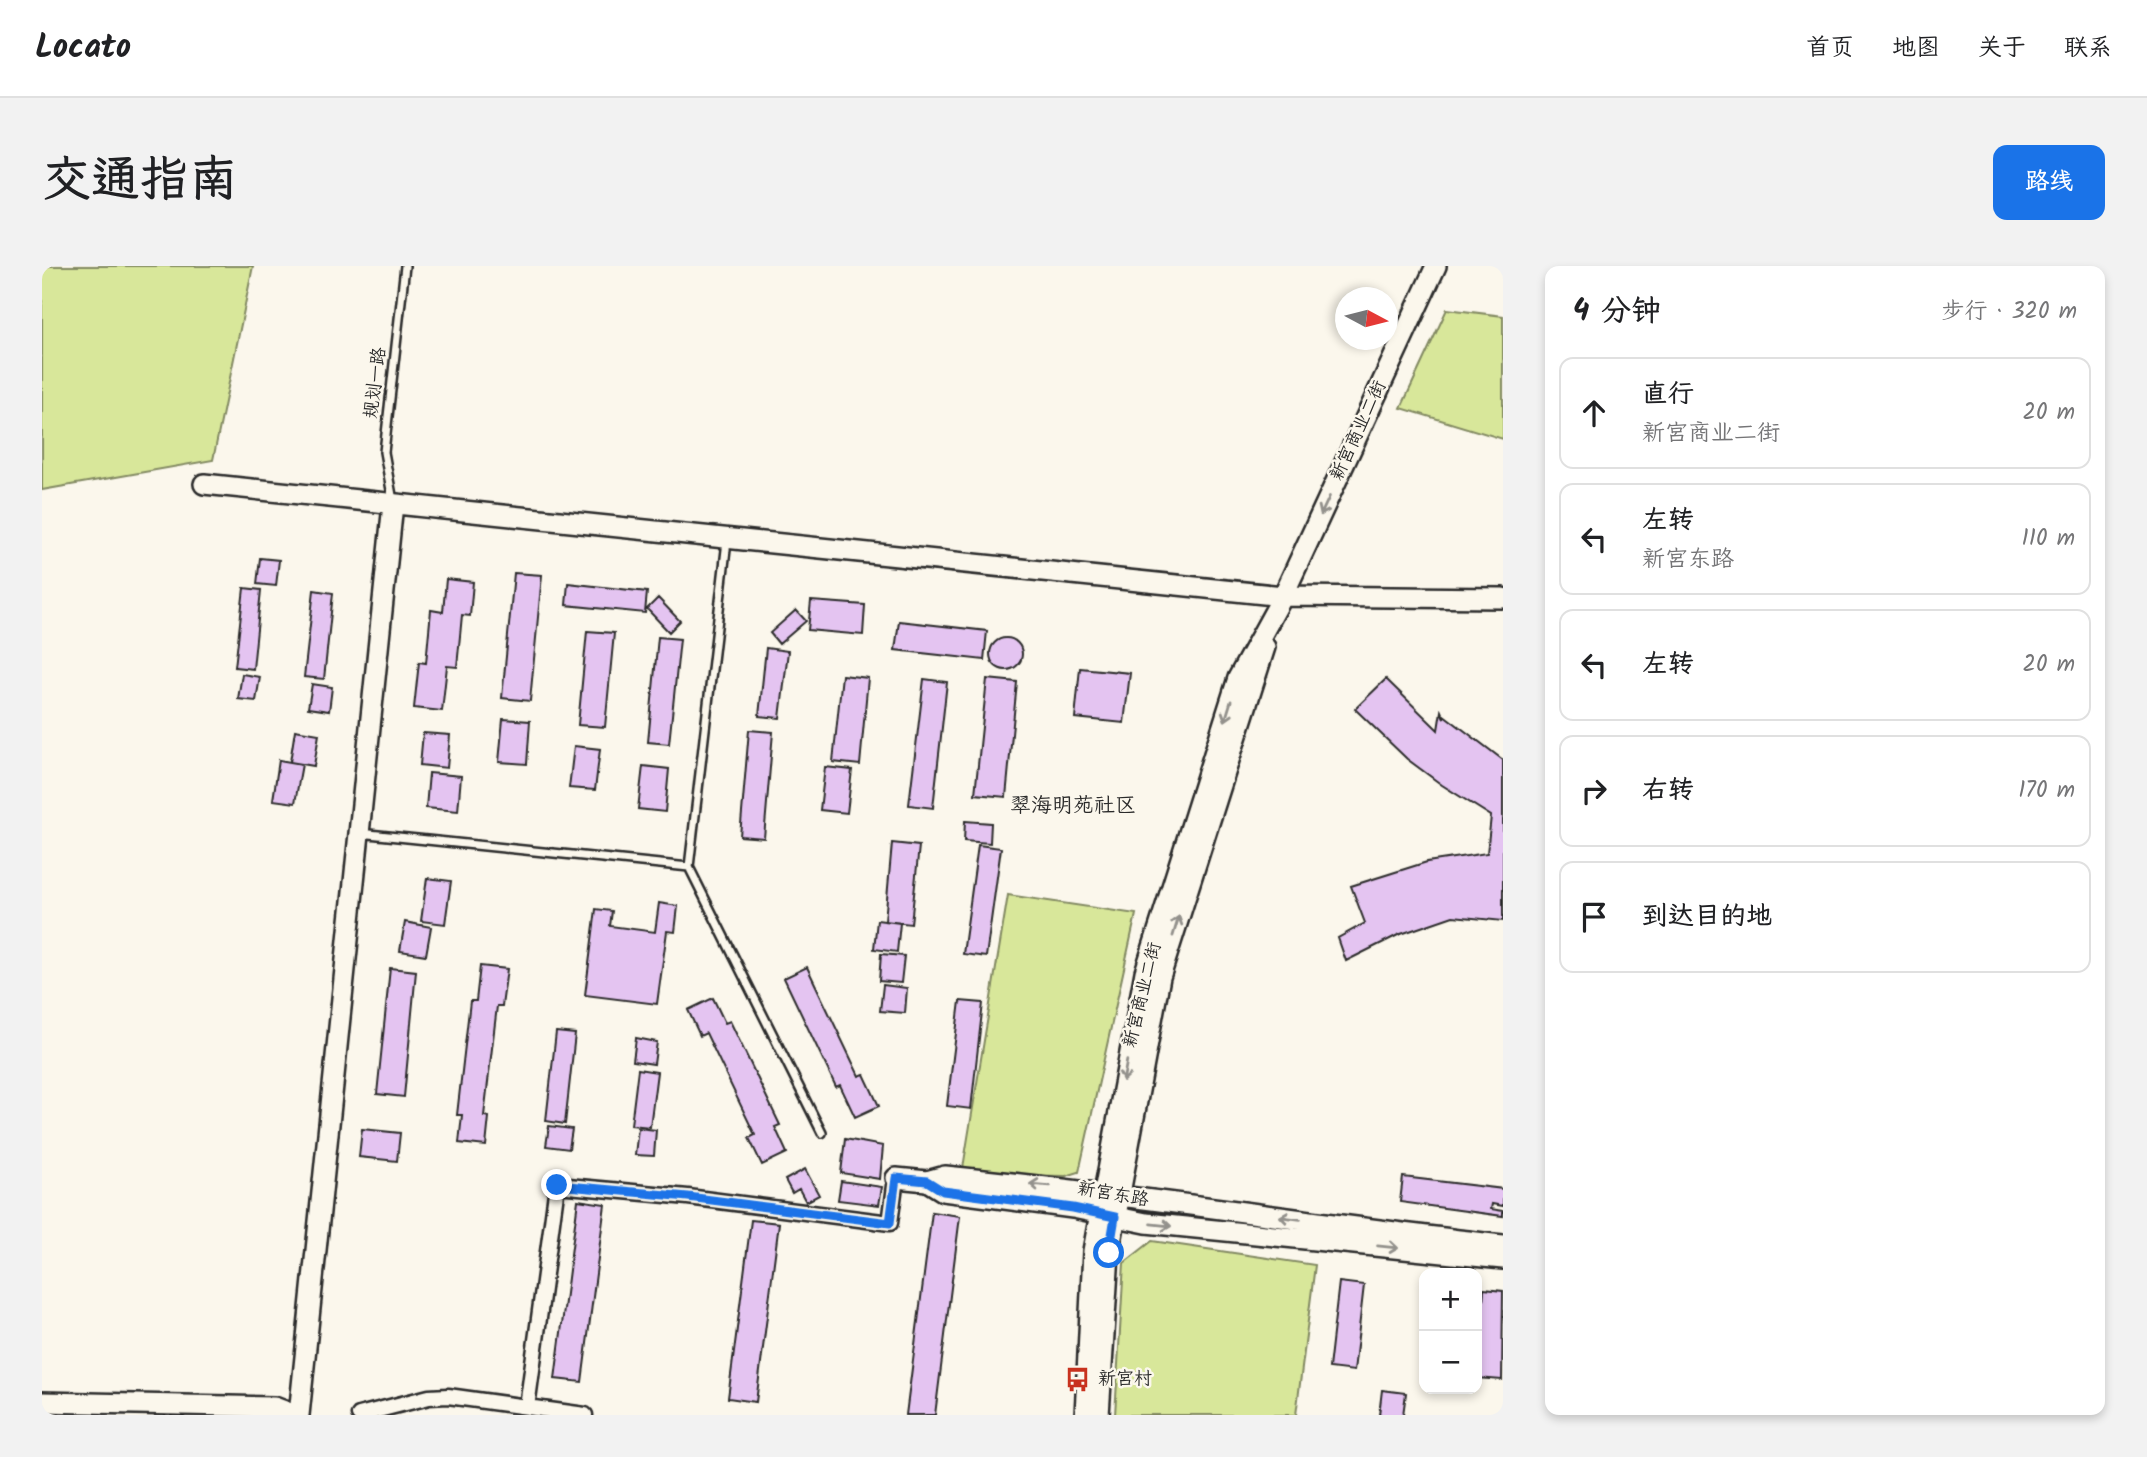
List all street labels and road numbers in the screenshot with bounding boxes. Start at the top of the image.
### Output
street label: 规划一路 [357,346,395,420]
street label: 新宫商业二街 [1323,376,1395,486]
street label: 新宫商业二街 [1116,939,1170,1051]
street label: 新宫东路 [1075,1174,1151,1216]

